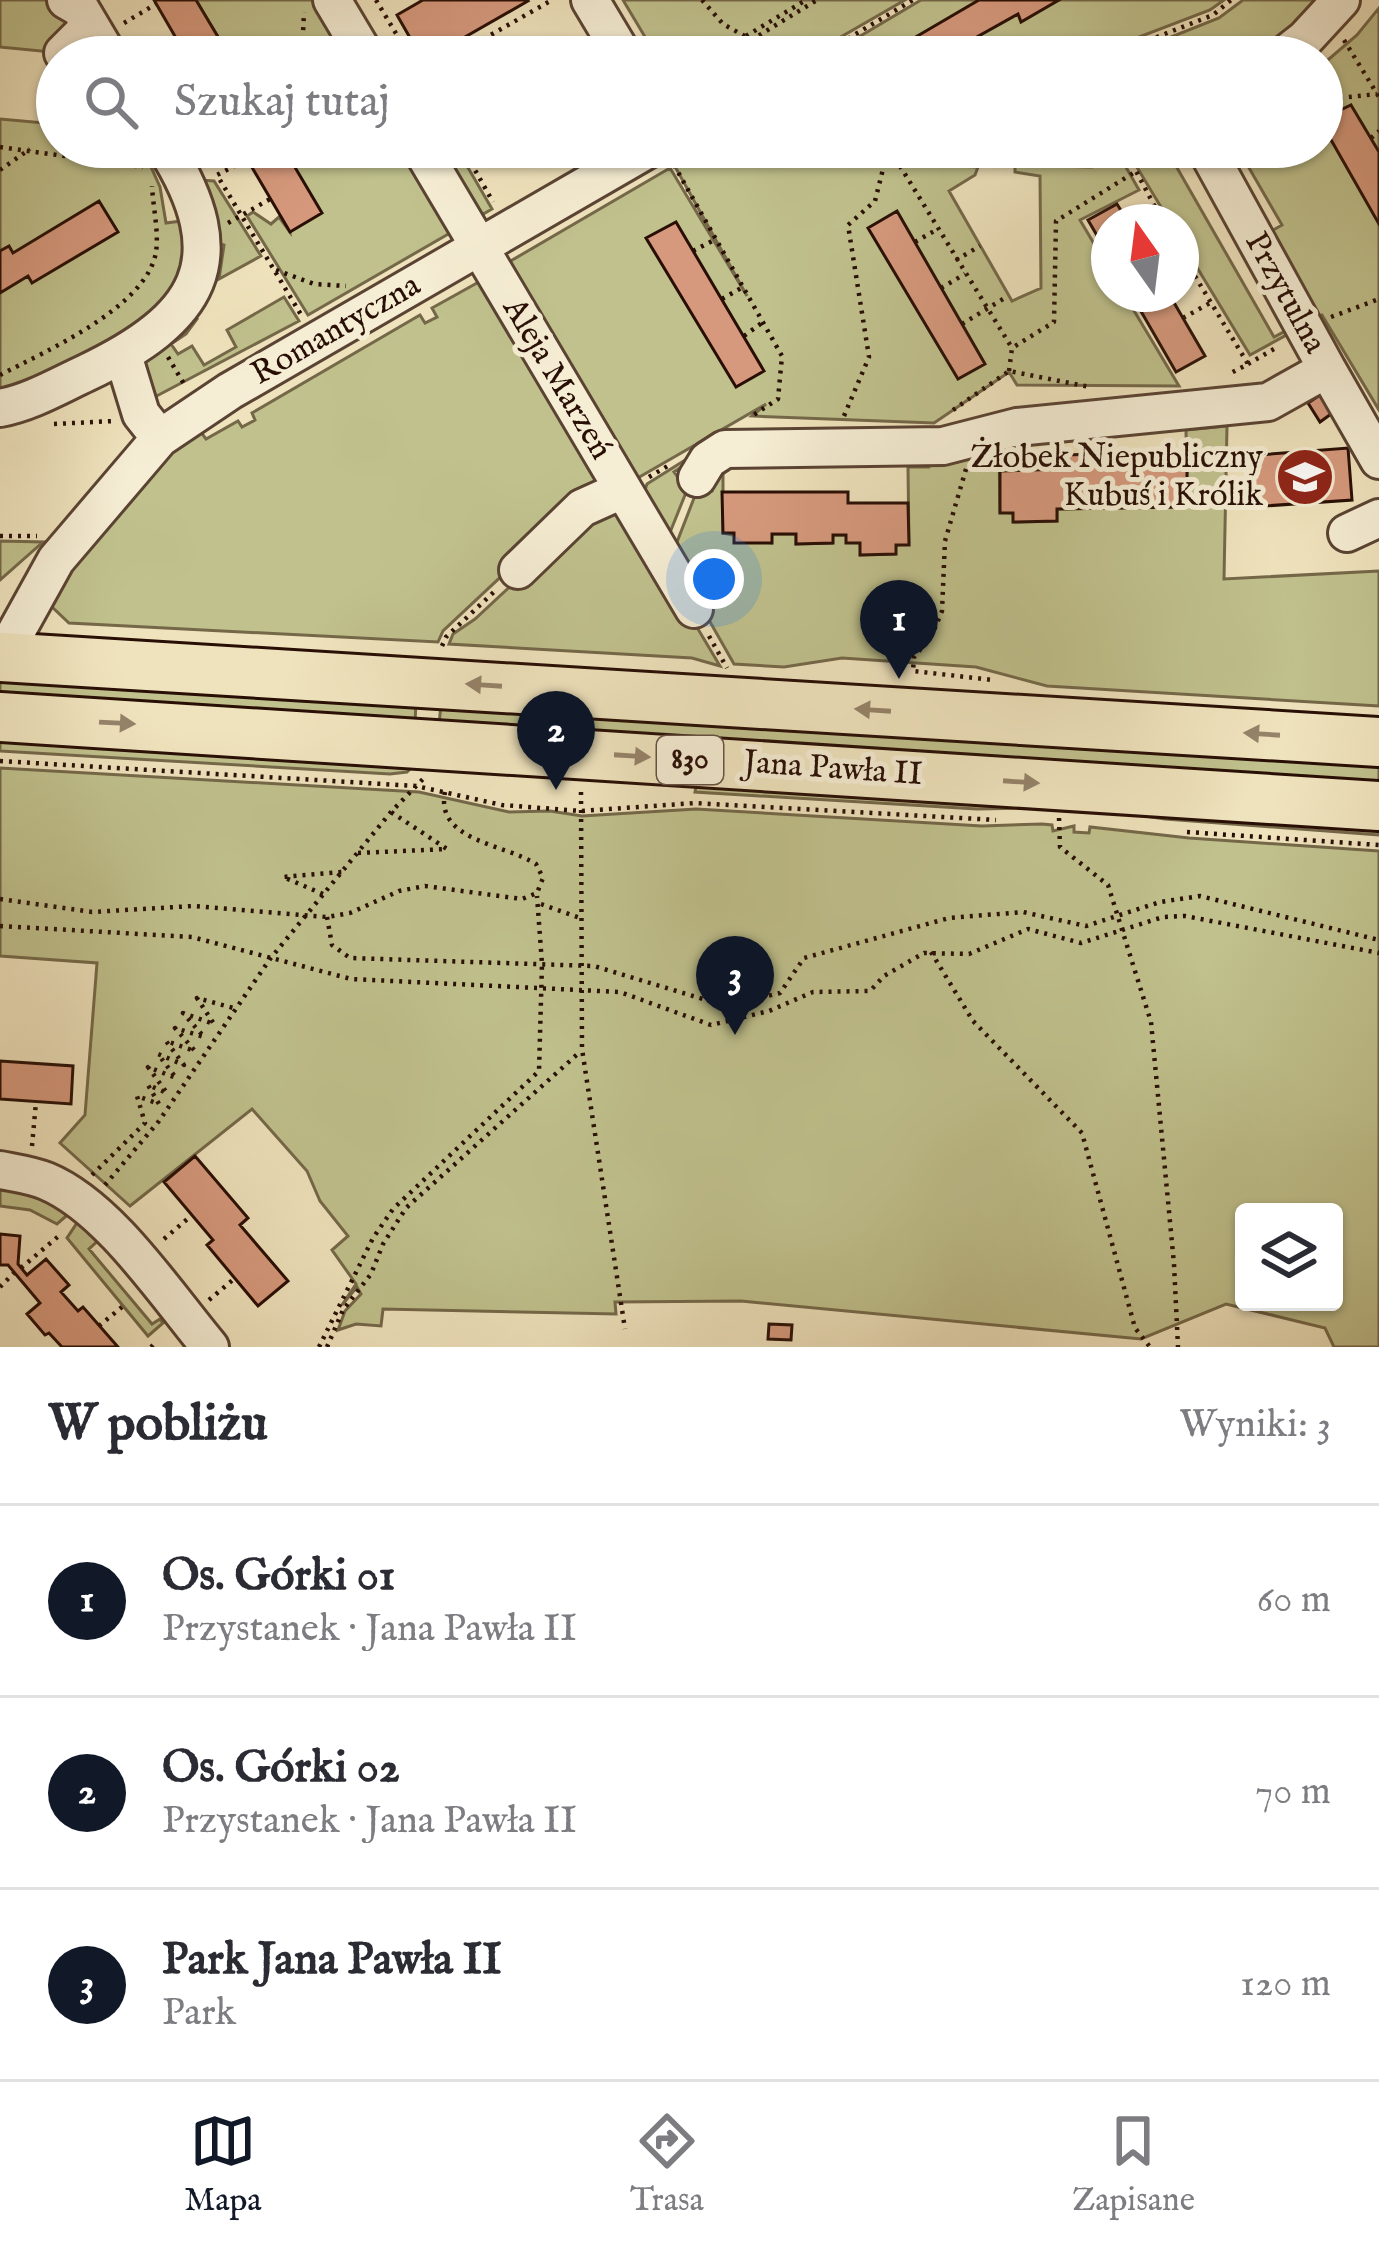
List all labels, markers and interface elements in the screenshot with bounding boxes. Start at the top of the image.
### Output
search box [36,36,1343,168]
icon: search [78,69,144,135]
text: Szukaj tutaj [174,74,390,131]
north arrow [1091,204,1199,312]
street label: Przytulna [1235,225,1336,362]
street label: Romantyczna [244,264,429,395]
street label: Aleja Marzeń [492,290,622,467]
place label: Żłobek Niepubliczny Kubuś i Królik [970,436,1264,517]
school or university icon: Żłobek Niepubliczny Kubuś i Królik [1274,446,1336,508]
your location [684,549,744,609]
pin: 1 [860,580,938,679]
one-way arrow [465,676,502,695]
pin: 2 [517,691,595,790]
one-way arrow [853,700,891,719]
one-way arrow [99,714,136,733]
one-way arrow [1243,725,1280,744]
road number: 830 [657,736,723,784]
street label: Jana Pawła II [738,742,924,796]
one-way arrow [614,747,652,766]
one-way arrow [1003,772,1040,791]
pin: 3 [696,936,774,1035]
map controls [1235,1203,1343,1311]
button: layers [1235,1203,1343,1311]
text: W pobliżu [48,1393,268,1458]
text: Wyniki: 3 [1179,1401,1331,1450]
text: Os. Górki 01 [162,1548,395,1605]
text: 1 [80,1576,94,1625]
text: 60 m [1257,1576,1331,1625]
text: Przystanek · Jana Pawła II [162,1605,577,1654]
text: Os. Górki 02 [162,1740,400,1797]
text: 2 [78,1768,96,1817]
text: 70 m [1255,1768,1331,1817]
text: Przystanek · Jana Pawła II [162,1797,577,1846]
text: Park Jana Pawła II [162,1932,502,1989]
text: 3 [80,1960,94,2009]
text: 120 m [1240,1960,1331,2009]
text: Park [162,1989,236,2038]
tab: Mapa [184,2108,262,2222]
tab: Trasa [630,2108,704,2222]
tab: Zapisane [1072,2108,1195,2222]

